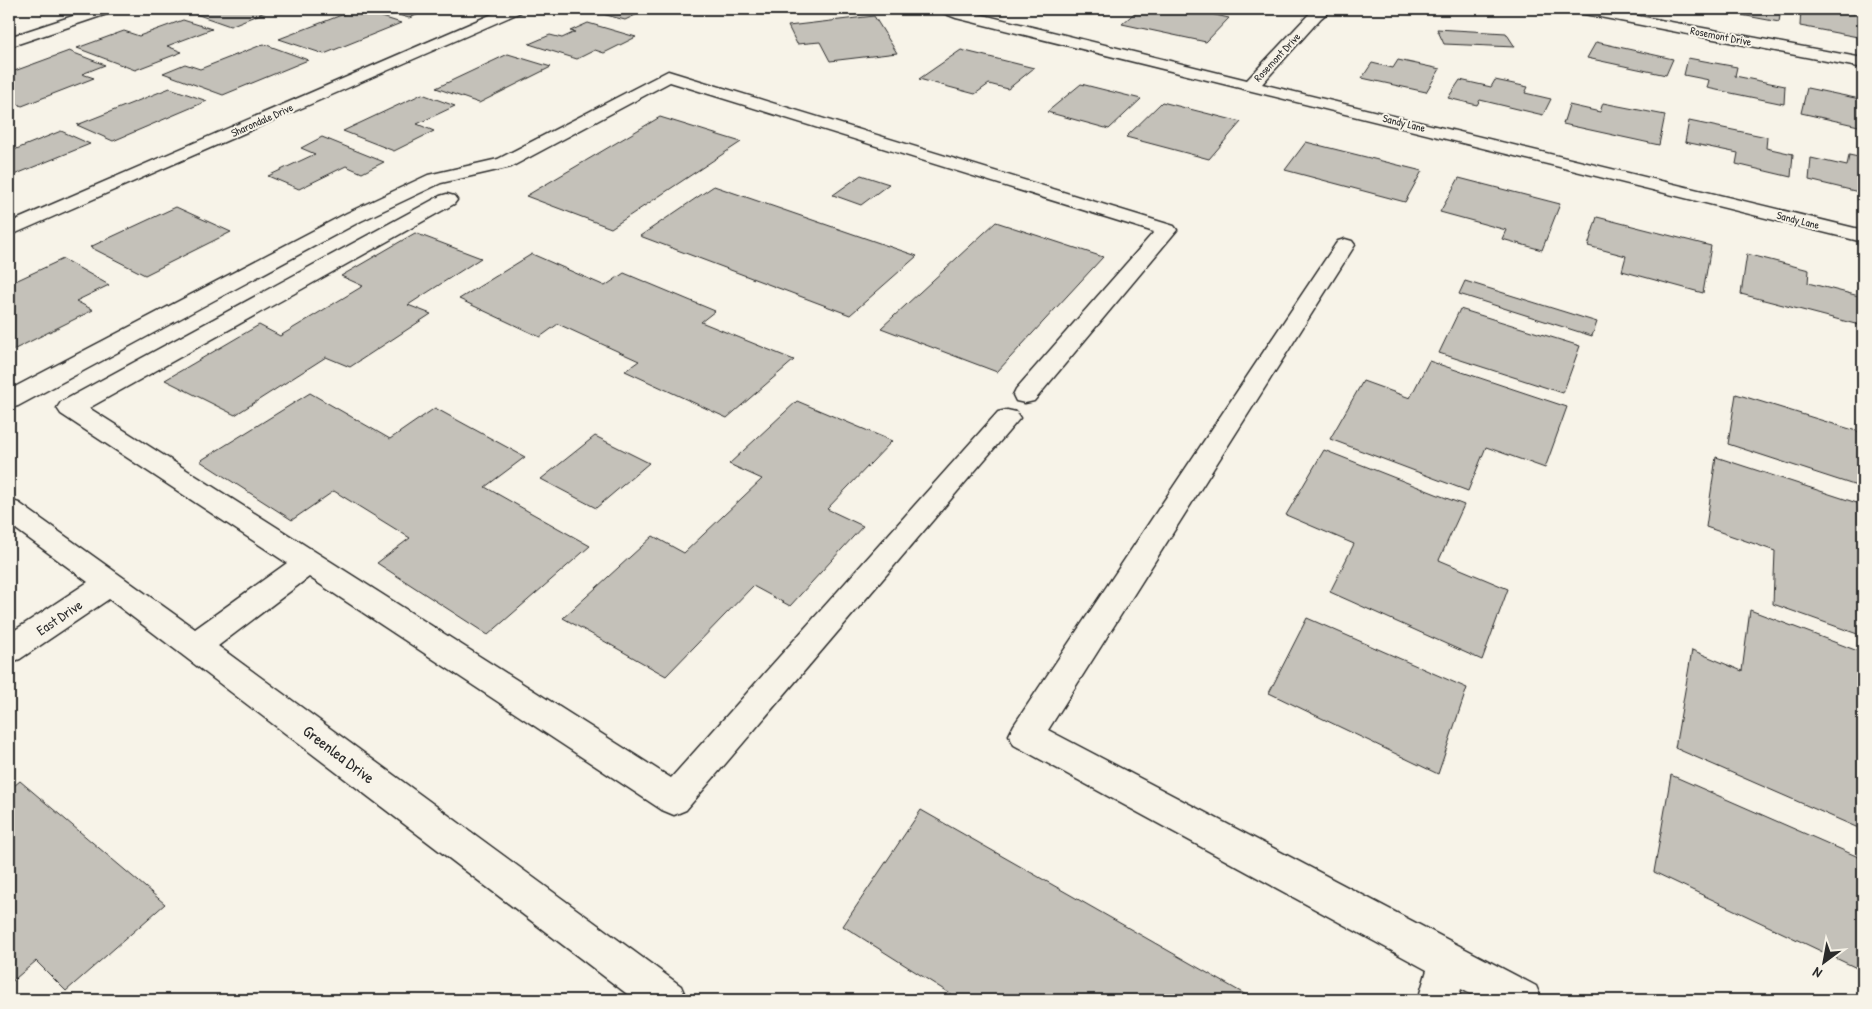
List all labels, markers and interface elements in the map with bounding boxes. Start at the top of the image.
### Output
street label: Rosemont Drive [1689,23,1753,49]
street label: Rosemont Drive [1251,29,1304,84]
street label: Sharondale Drive [229,100,296,140]
street label: Sandy Lane [1381,111,1427,135]
street label: Sandy Lane [1775,208,1821,232]
street label: East Drive [32,595,86,639]
street label: Greenlea Drive [299,720,380,789]
north arrow [1800,936,1850,986]
text: N [1808,963,1825,983]

